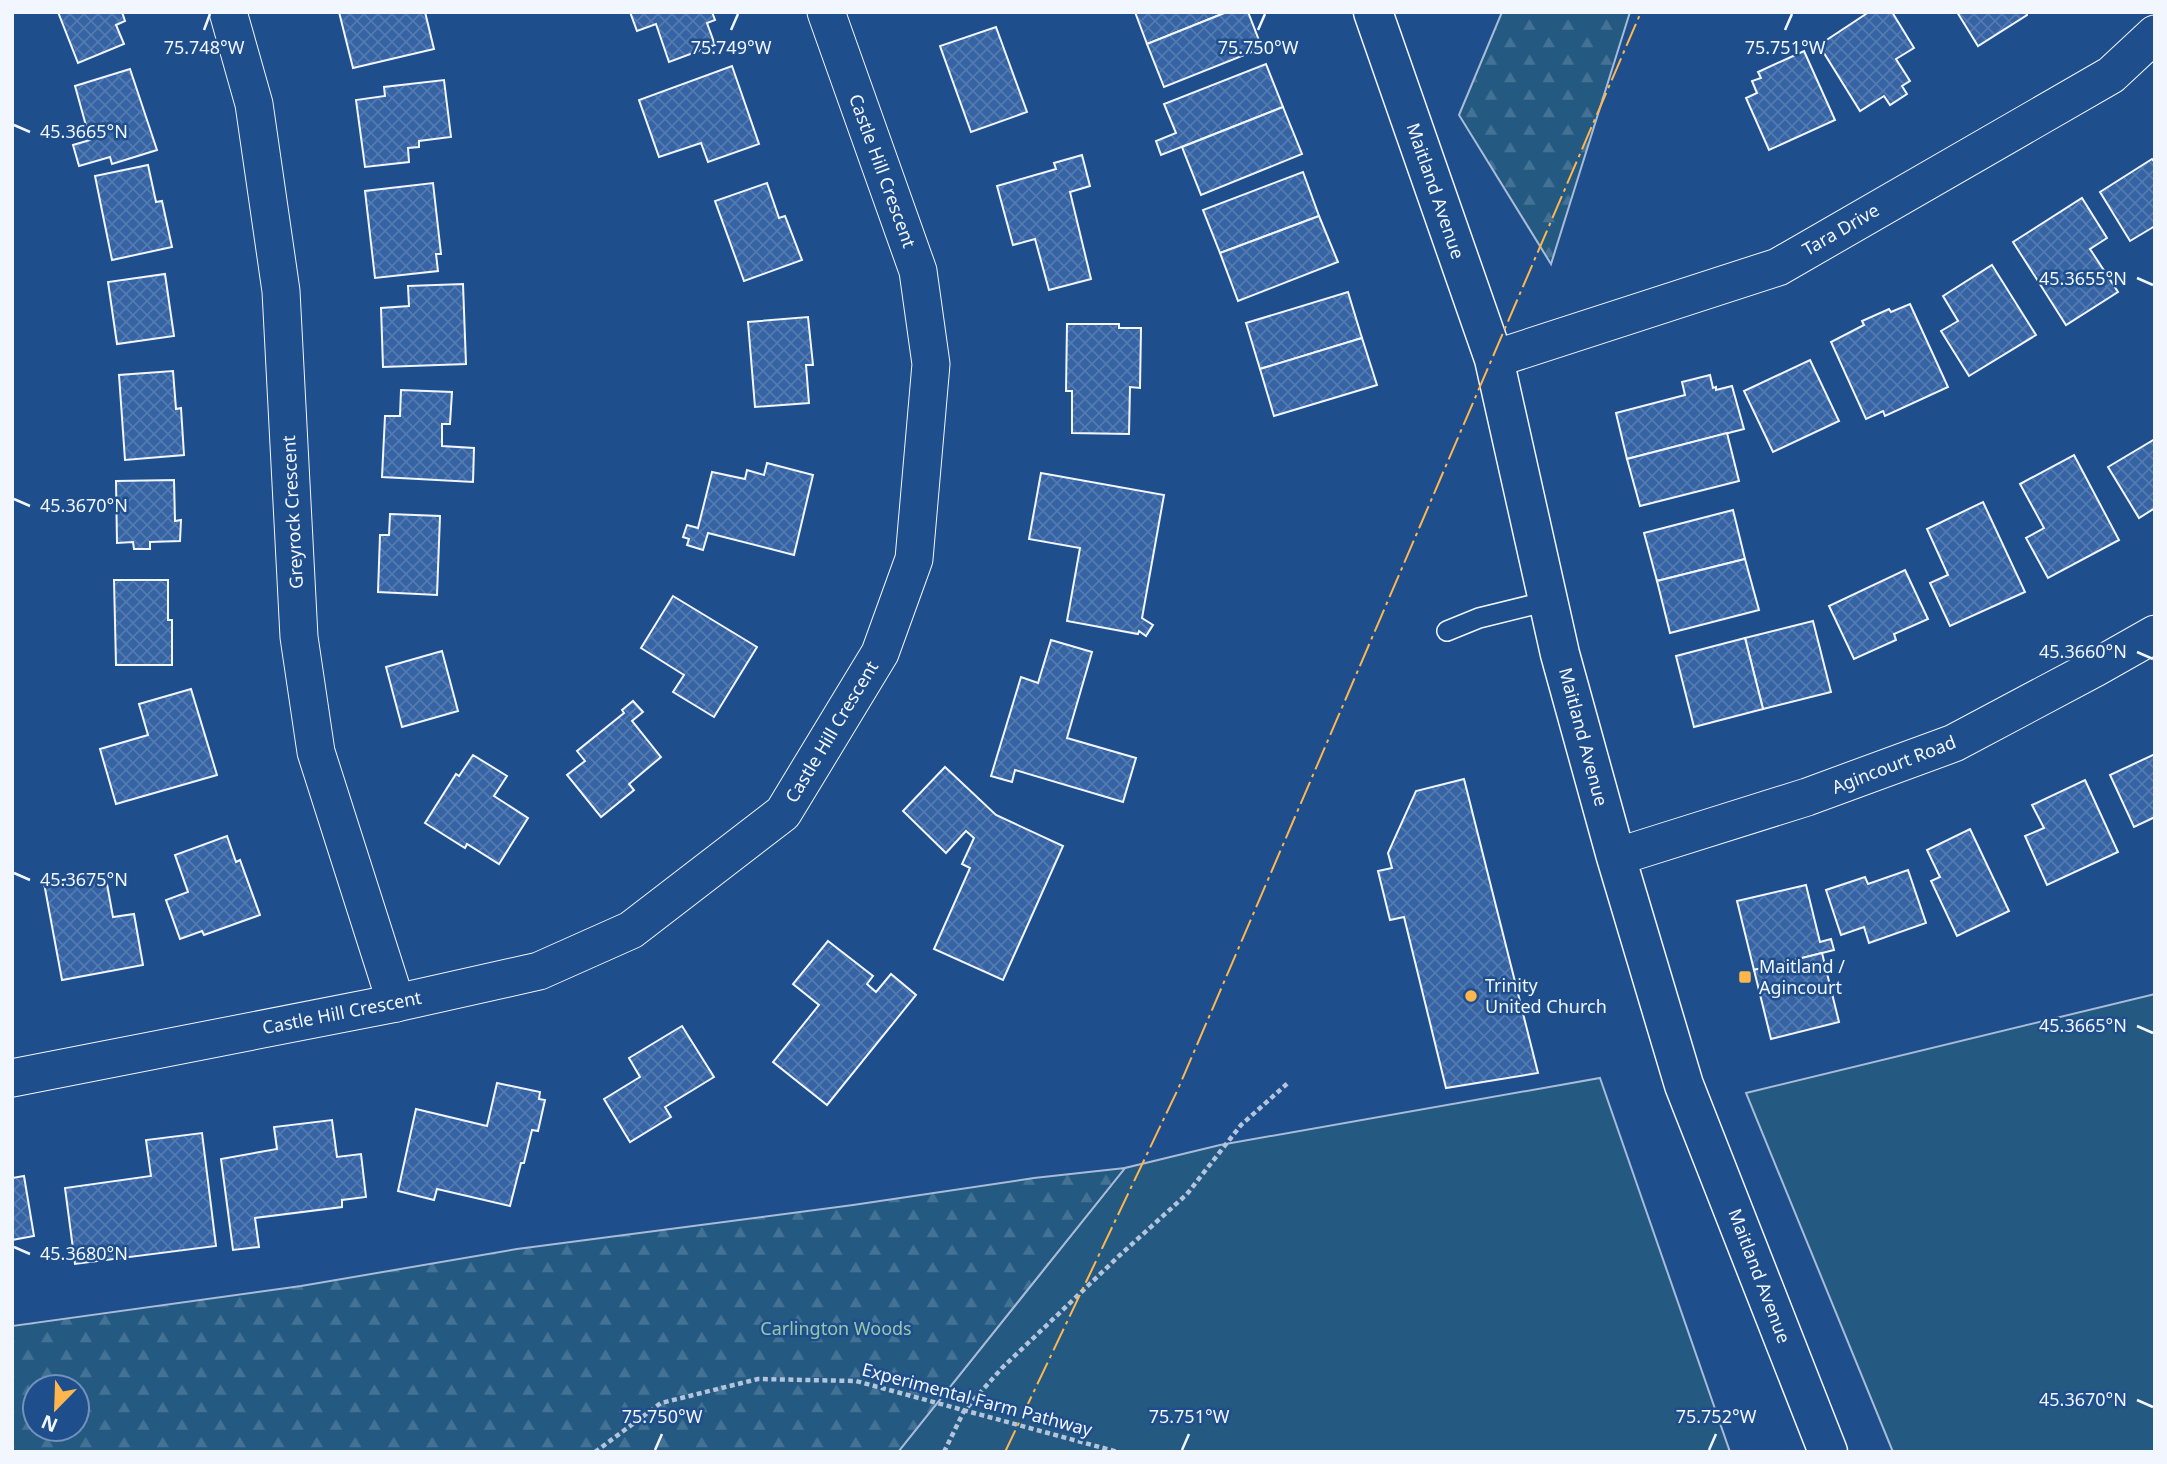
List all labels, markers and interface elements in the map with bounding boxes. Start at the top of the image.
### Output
text: 75.748°W [164,35,245,59]
text: 75.749°W [691,35,772,59]
text: 75.750°W [1218,35,1299,59]
text: 75.751°W [1745,35,1826,59]
street label: Castle Hill Crescent [844,91,922,251]
text: 45.3665°N [40,119,128,143]
street label: Maitland Avenue [1401,119,1470,262]
street label: Tara Drive [1798,197,1883,261]
text: 45.3655°N [2039,266,2127,290]
street label: Greyrock Crescent [276,434,308,589]
text: 45.3670°N [40,493,128,517]
text: 45.3660°N [2039,639,2127,663]
street label: Castle Hill Crescent [779,656,883,807]
street label: Maitland Avenue [1554,665,1614,809]
street label: Agincourt Road [1828,729,1959,799]
text: 45.3675°N [40,867,128,891]
place label: Maitland / Agincourt [1759,954,1845,999]
marker: Maitland / Agincourt [1737,969,1753,985]
place label: Trinity United Church [1485,973,1607,1018]
street label: Castle Hill Crescent [260,985,424,1039]
marker: Trinity United Church [1463,988,1479,1004]
text: 45.3665°N [2039,1013,2127,1037]
street label: Maitland Avenue [1723,1205,1797,1346]
text: 45.3680°N [40,1241,128,1265]
park label: Carlington Woods [760,1316,912,1340]
street label: Experimental Farm Pathway [860,1357,1096,1442]
north arrow [21,1373,91,1443]
text: 45.3670°N [2039,1387,2127,1411]
text: 75.750°W [622,1404,703,1428]
text: 75.751°W [1149,1404,1230,1428]
text: 75.752°W [1676,1404,1757,1428]
text: N [37,1409,62,1439]

